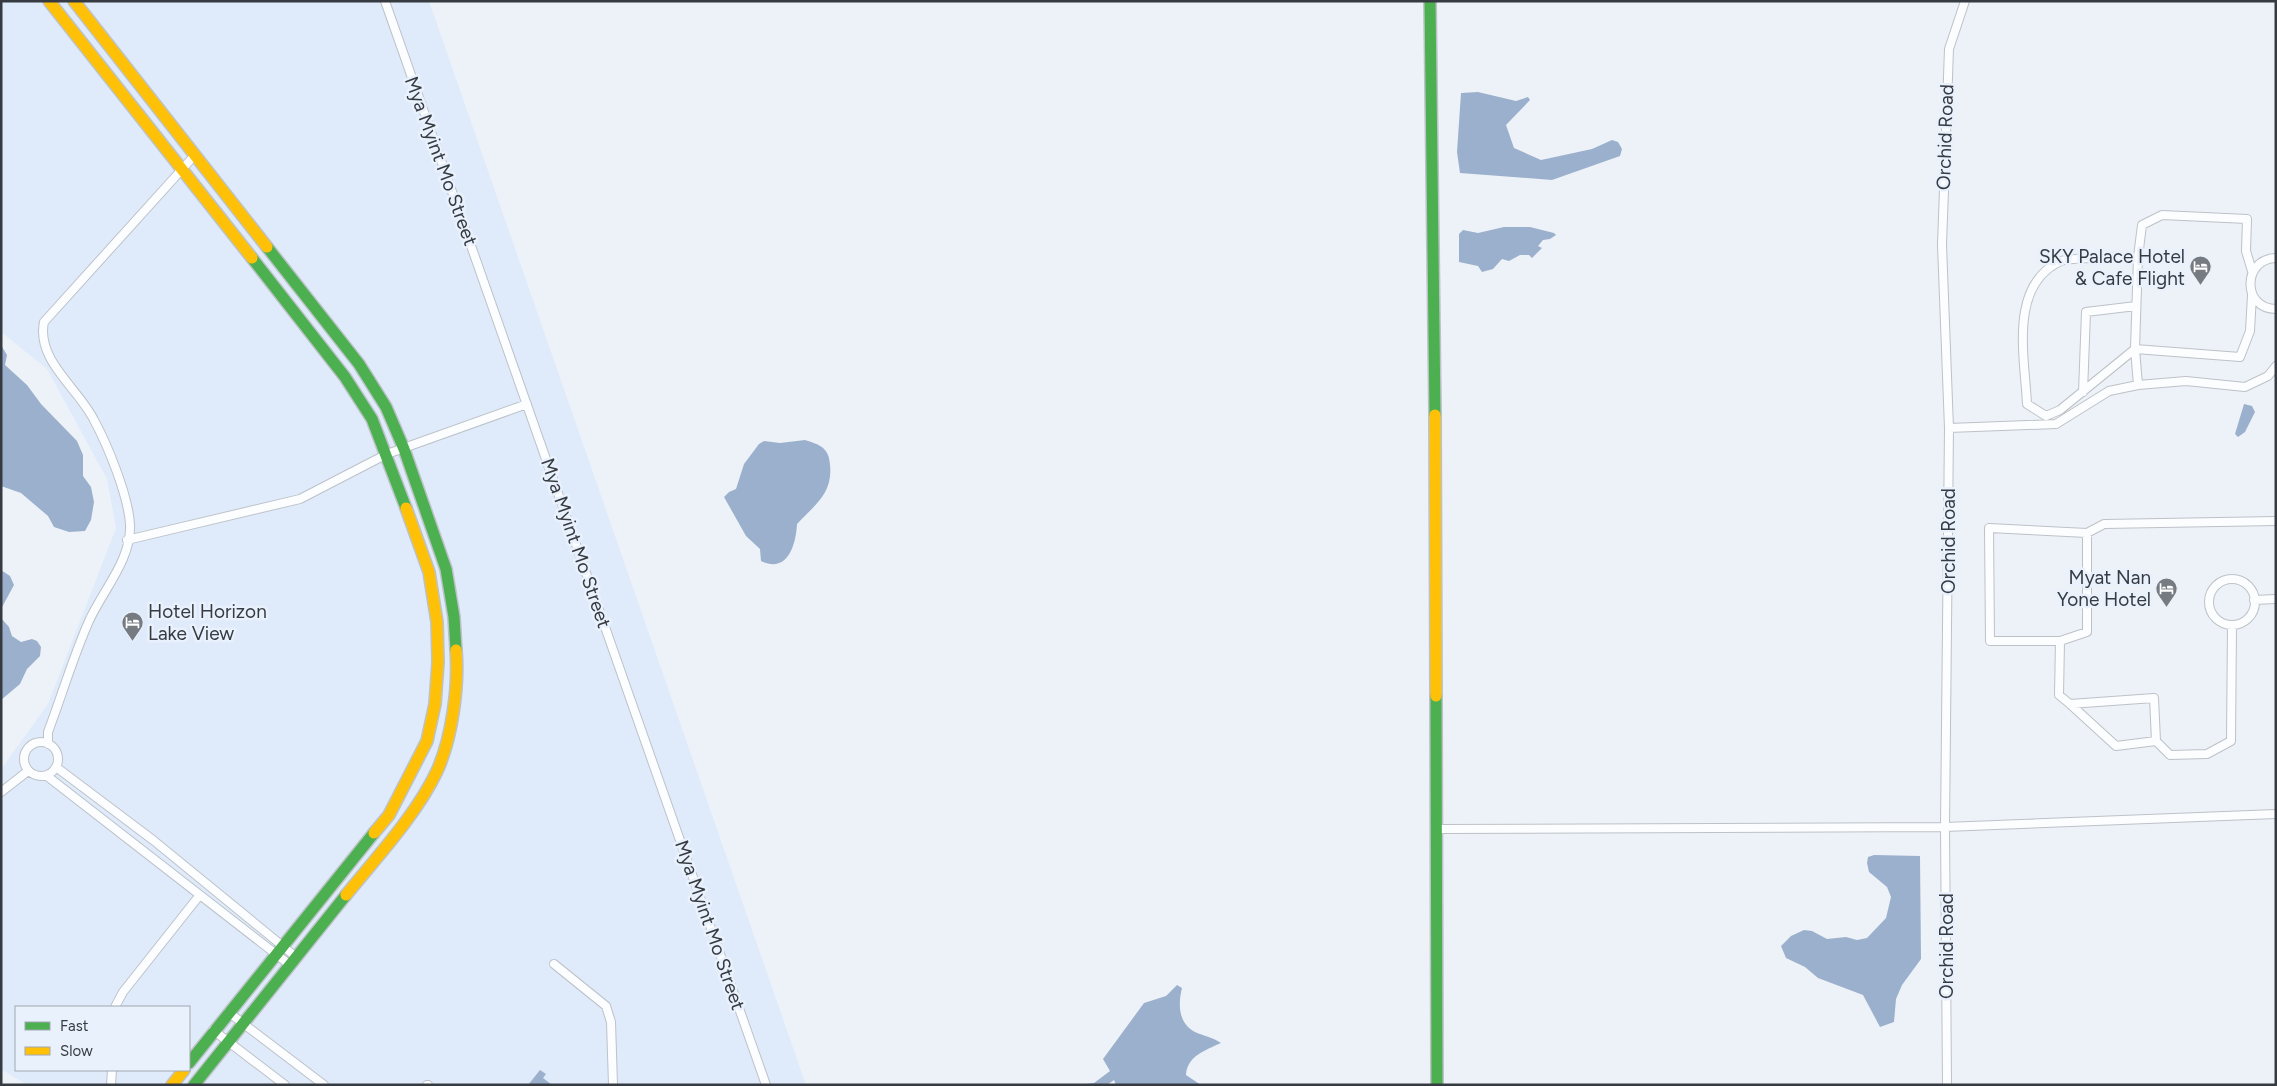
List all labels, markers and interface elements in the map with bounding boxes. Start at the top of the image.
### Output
street label: Mya Myint Mo Street [400,73,482,249]
street label: Orchid Road [1932,84,1958,190]
place label: SKY Palace Hotel & Cafe Flight [2039,245,2185,290]
hotel icon: SKY Palace Hotel & Cafe Flight [2189,255,2213,286]
street label: Mya Myint Mo Street [536,455,616,631]
street label: Orchid Road [1937,488,1960,594]
place label: Myat Nan Yone Hotel [2057,566,2151,611]
hotel icon: Myat Nan Yone Hotel [2155,576,2179,607]
place label: Hotel Horizon Lake View [148,600,267,645]
hotel icon: Hotel Horizon Lake View [120,610,144,641]
street label: Mya Myint Mo Street [670,837,750,1013]
street label: Orchid Road [1935,893,1958,999]
legend [15,1006,190,1071]
text: Fast [60,1017,89,1035]
text: Slow [60,1042,93,1060]

